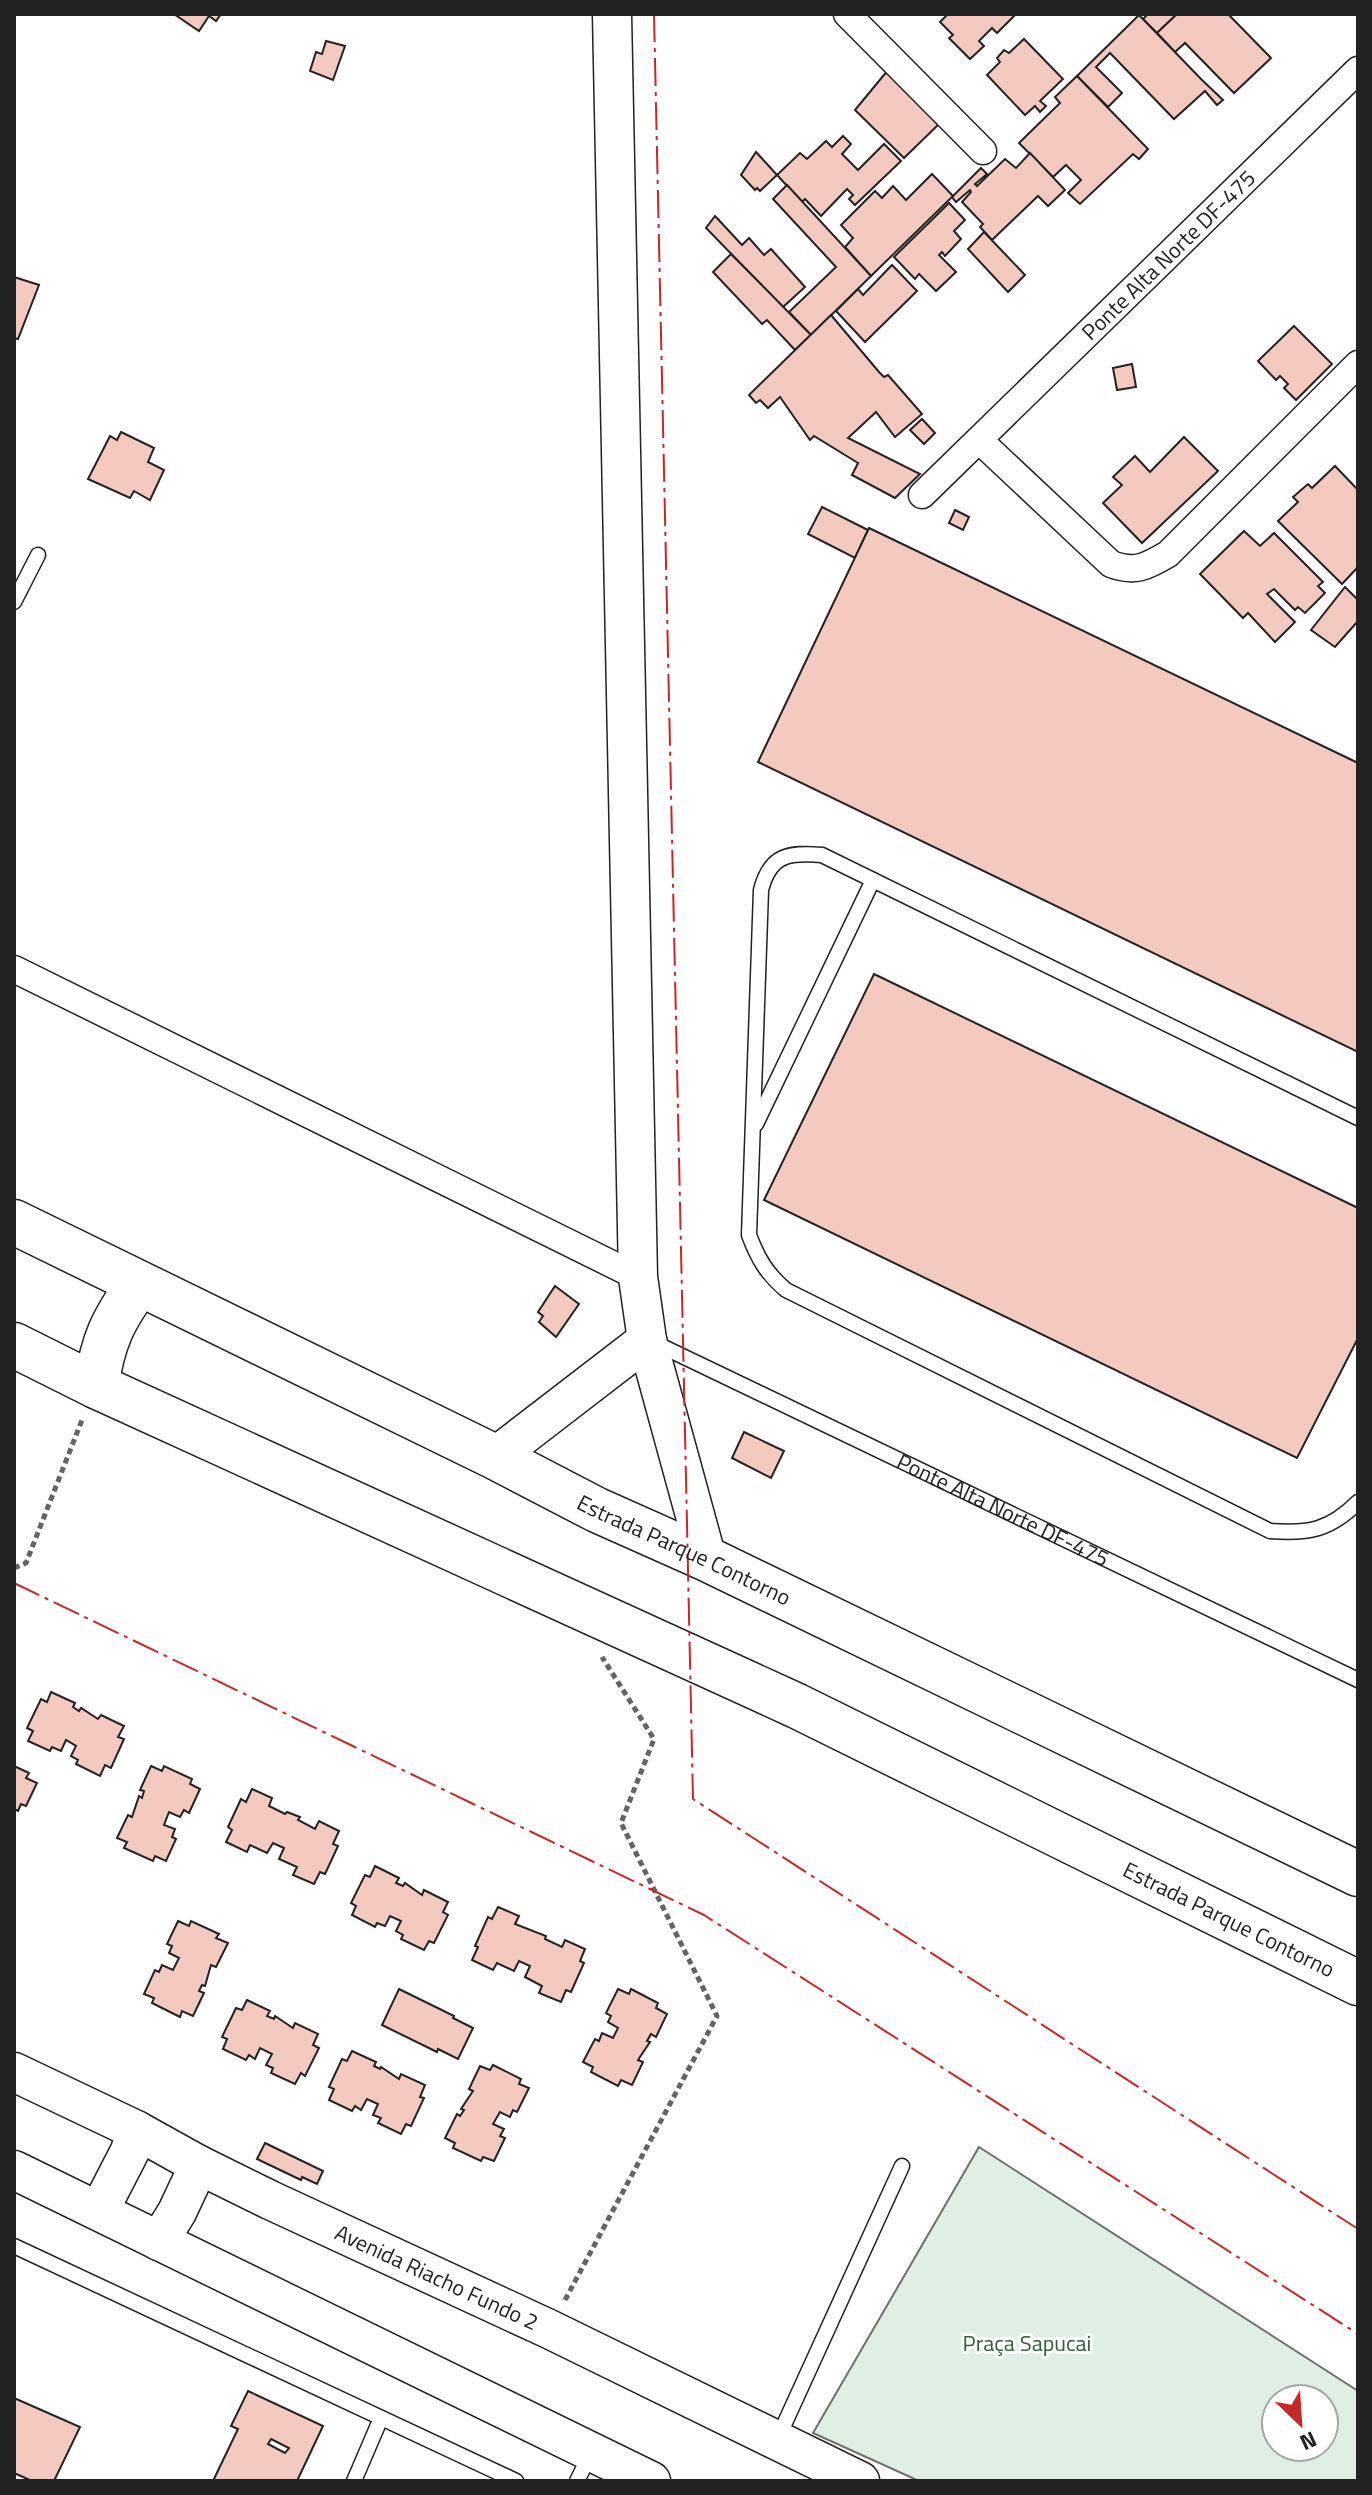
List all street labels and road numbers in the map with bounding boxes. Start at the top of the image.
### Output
street label: Ponte Alta Norte DF-475 [1073,162,1263,348]
street label: Ponte Alta Norte DF-475 [891,1444,1115,1575]
street label: Estrada Parque Contorno [571,1485,797,1614]
street label: Estrada Parque Contorno [1117,1853,1341,1986]
street label: Avenida Riacho Fundo 2 [329,2215,544,2339]

